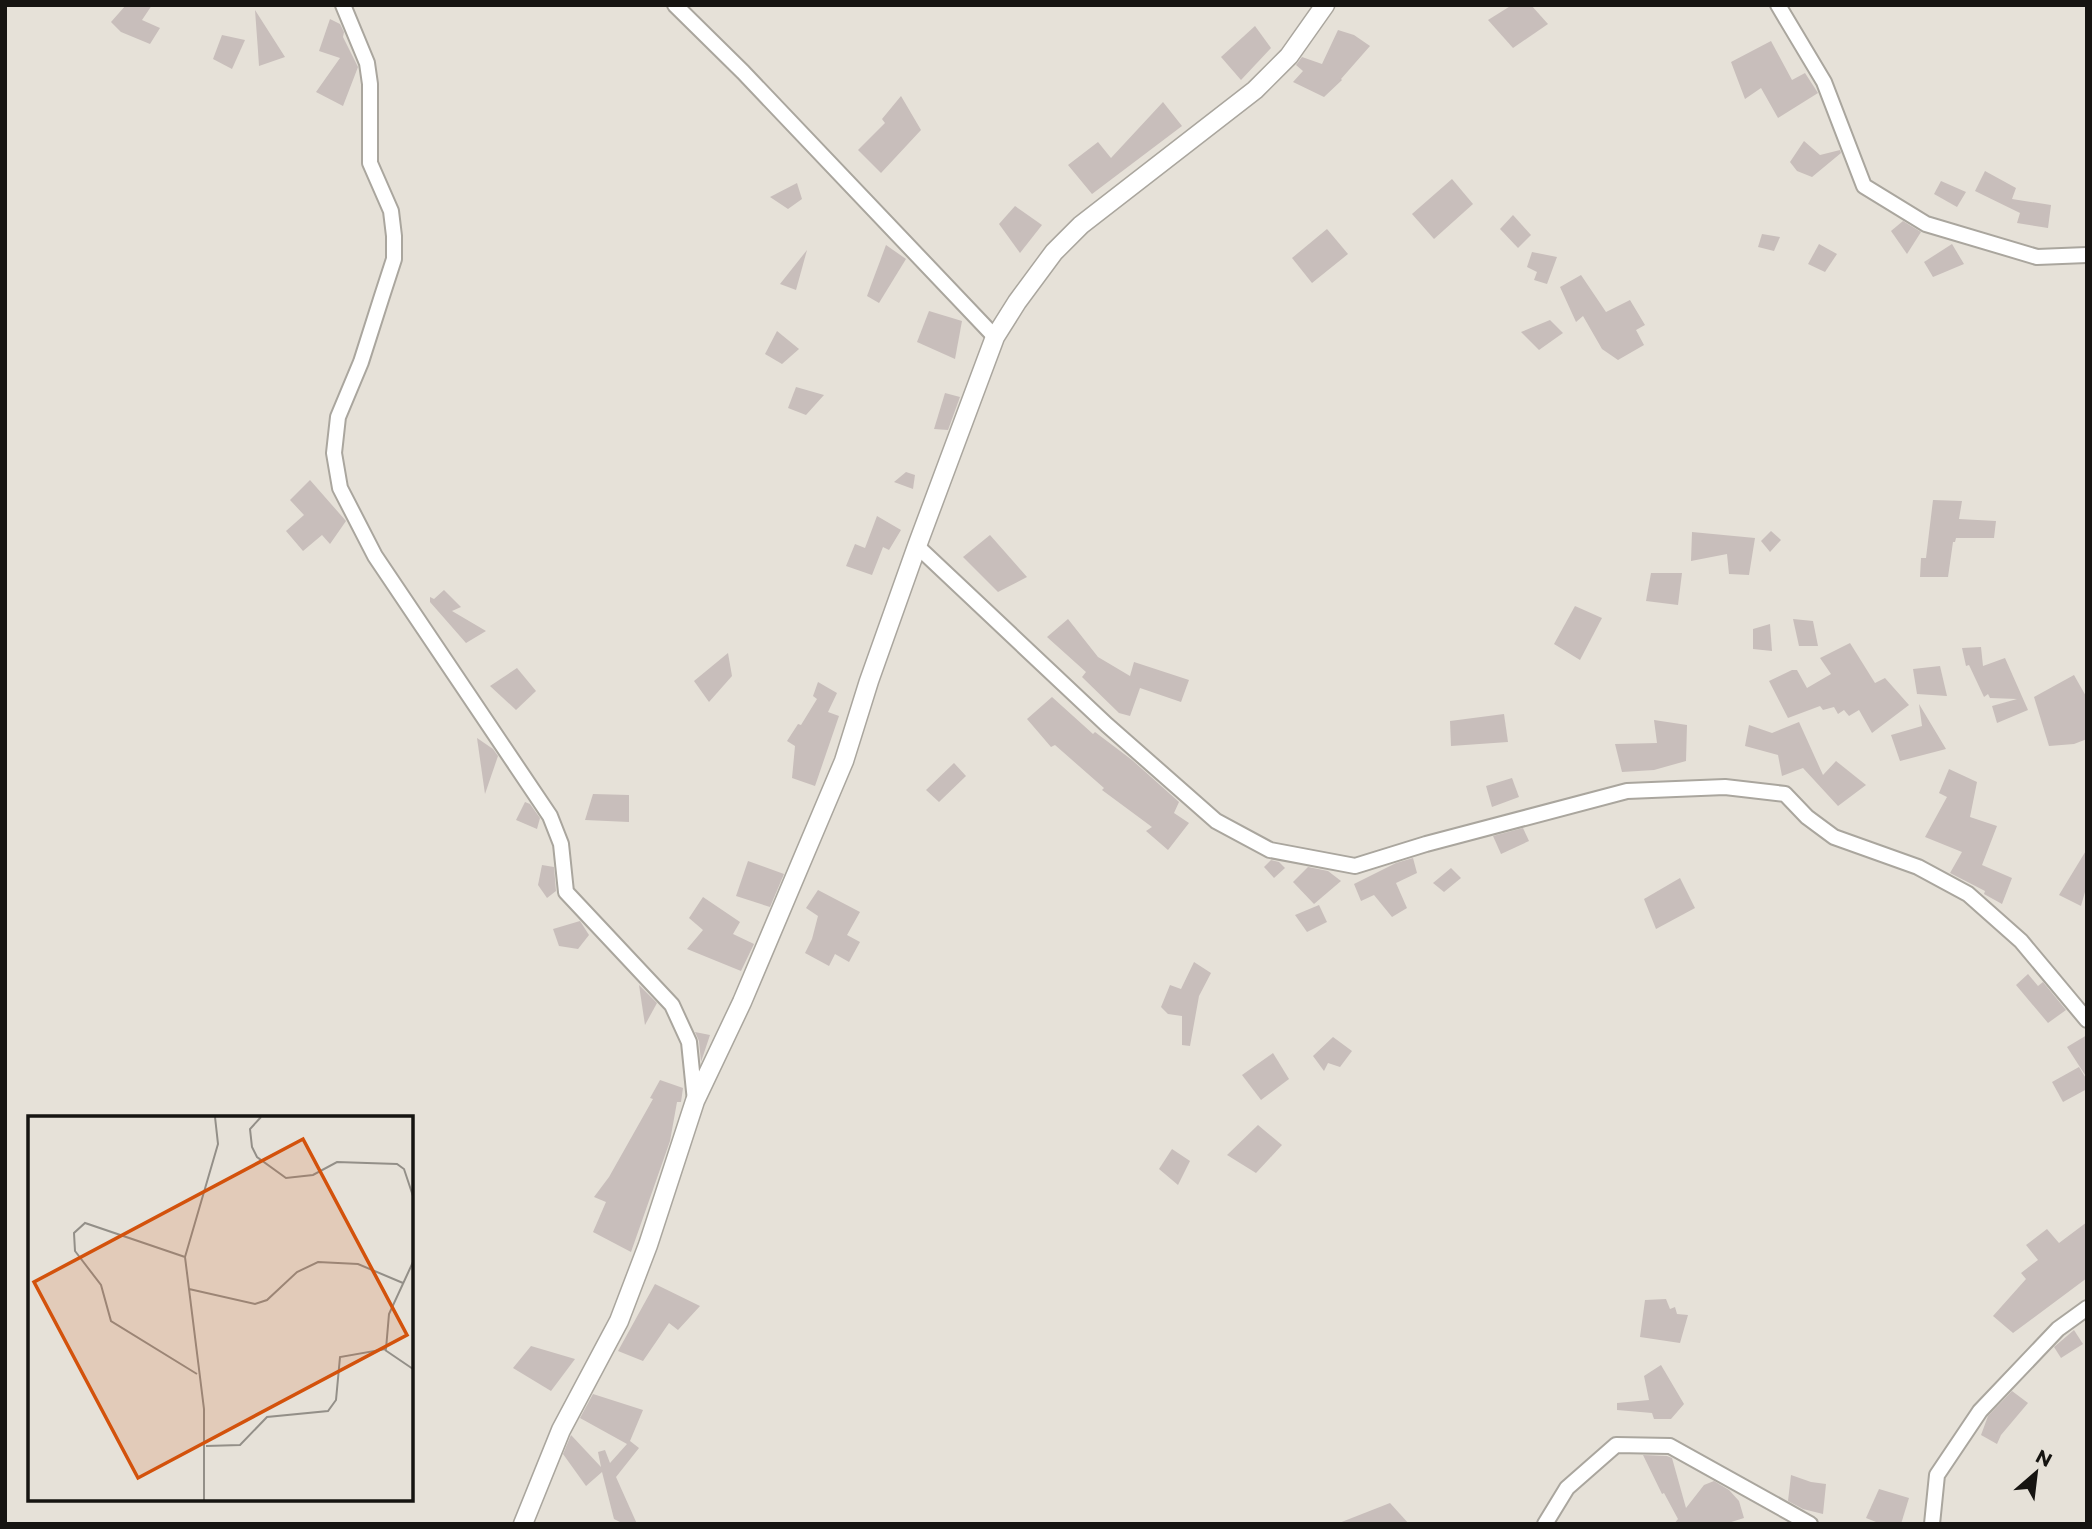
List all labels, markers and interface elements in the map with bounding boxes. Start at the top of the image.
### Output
inset map [28,1116,413,1501]
north arrow [2001,1438,2071,1508]
text: N [2032,1445,2056,1472]

